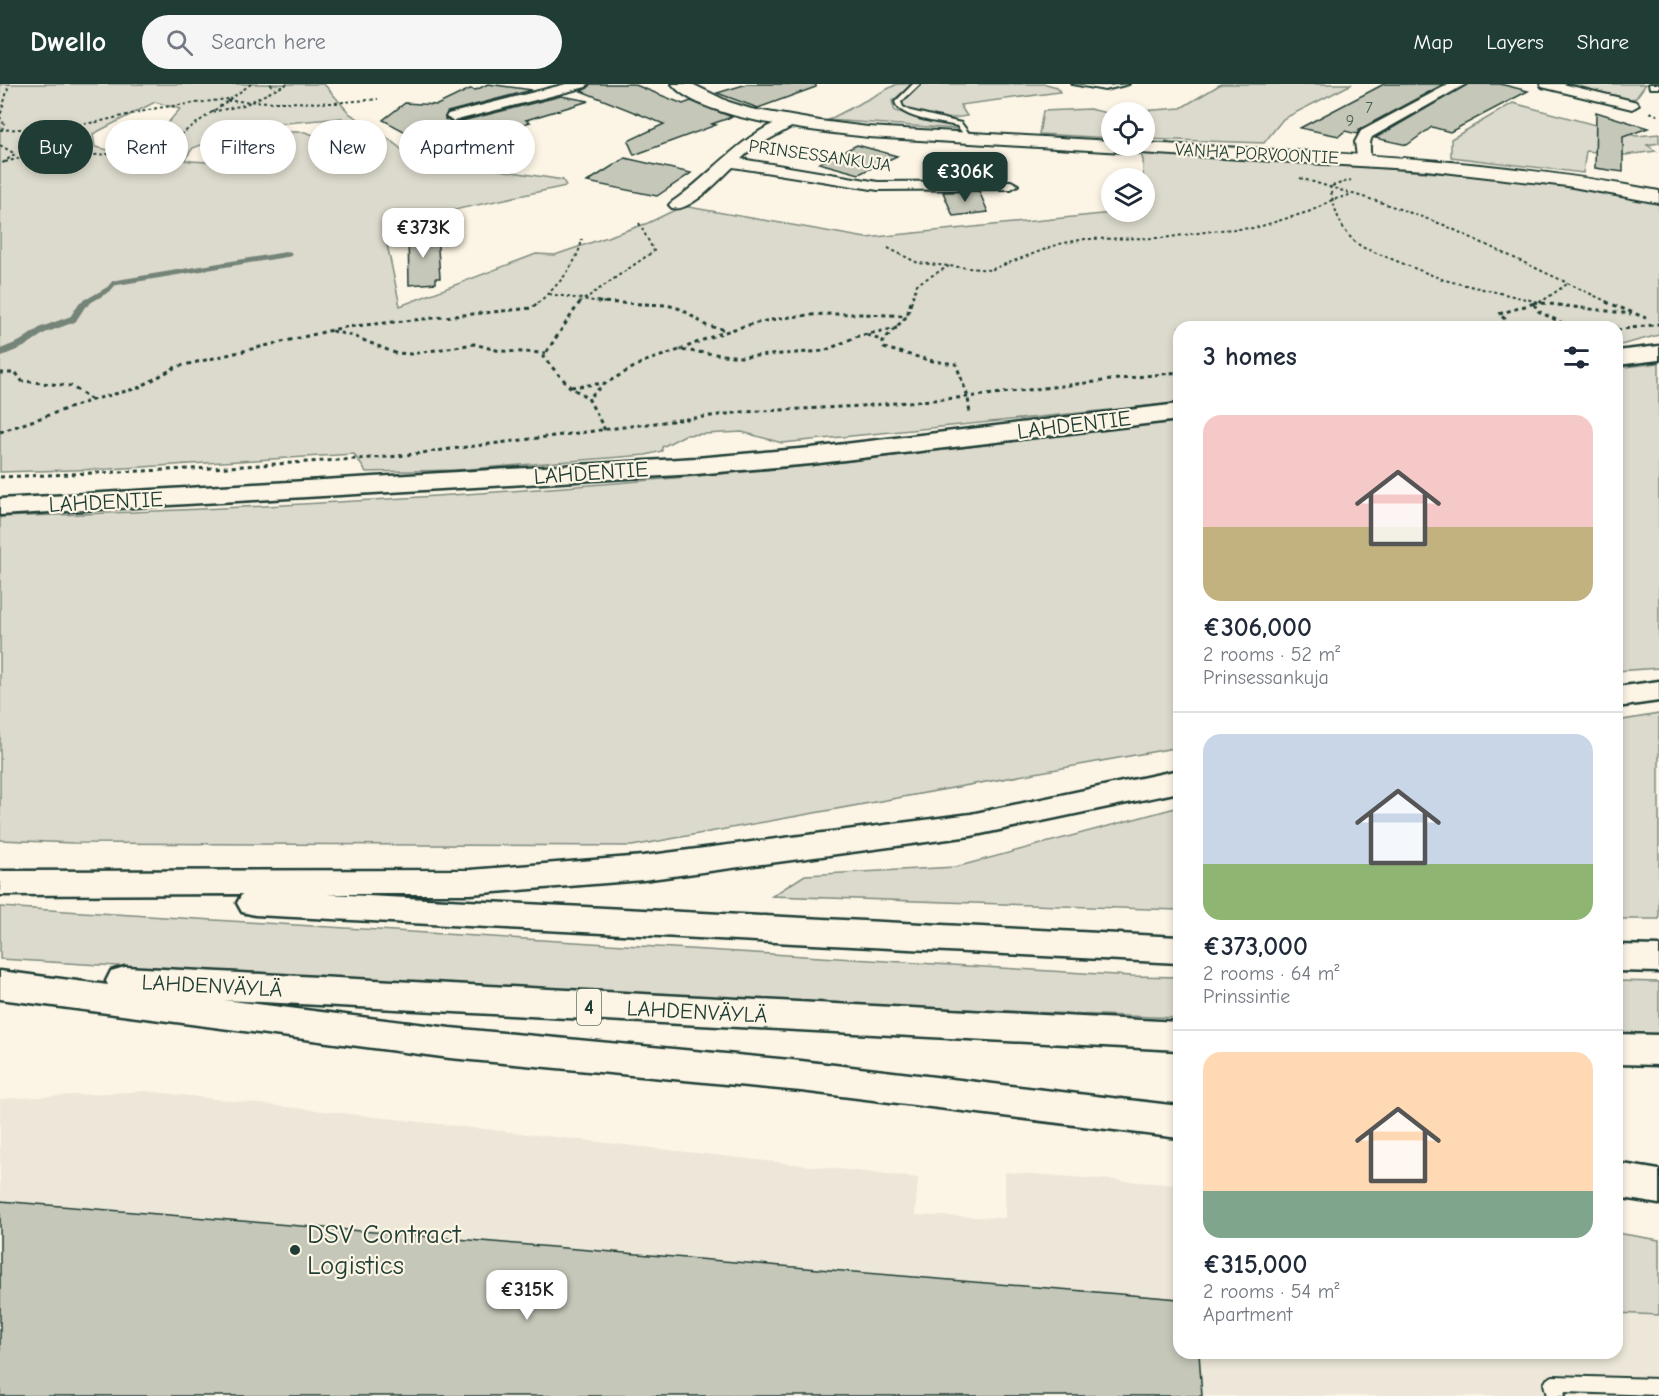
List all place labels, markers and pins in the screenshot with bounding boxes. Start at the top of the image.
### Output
pin: €306K [923,152,1007,203]
pin: €373K [381,208,465,259]
place label: DSV Contract Logistics [307,1219,462,1281]
marker: DSV Contract Logistics [288,1243,302,1257]
pin: €315K [485,1270,569,1321]

